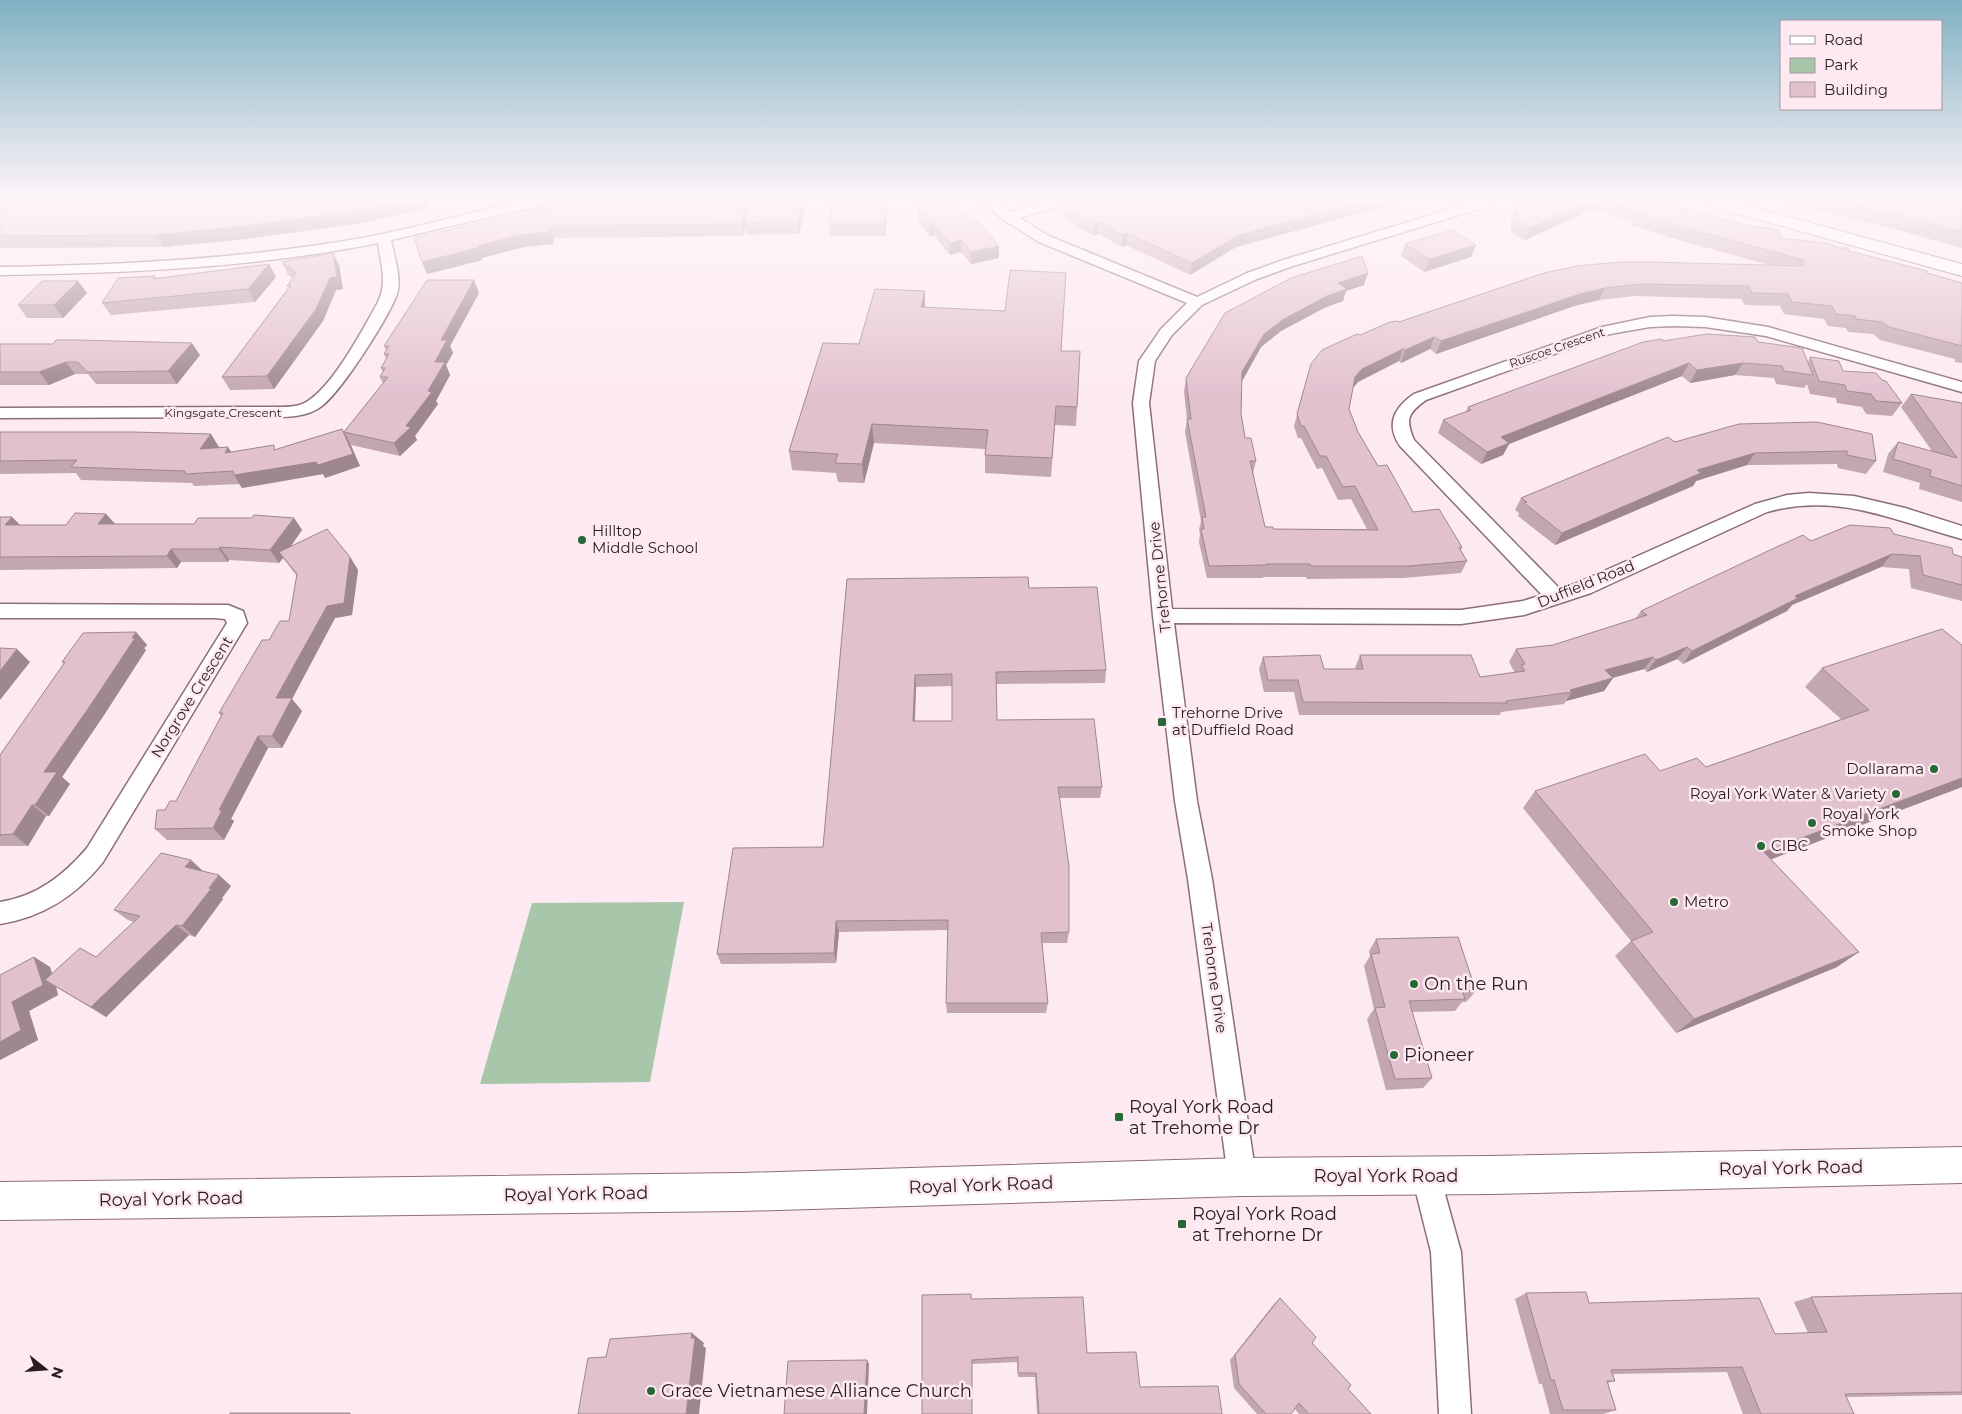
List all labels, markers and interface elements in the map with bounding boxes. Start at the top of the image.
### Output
legend [1780,20,1942,110]
text: Road [1824,30,1863,49]
text: Park [1824,55,1858,74]
text: Building [1824,80,1888,99]
street label: Ruscoe Crescent [1507,324,1607,371]
street label: Kingsgate Crescent [164,405,282,420]
place label: Hilltop Middle School [592,521,698,557]
street label: Trehorne Drive [1144,521,1175,633]
marker: Hilltop Middle School [576,534,588,546]
street label: Duffield Road [1534,555,1637,612]
street label: Norgrove Crescent [146,632,237,761]
place label: Trehorne Drive at Duffield Road [1172,703,1294,739]
marker: Trehorne Drive at Duffield Road [1156,716,1168,728]
place label: Dollarama [1846,759,1924,778]
marker: Dollarama [1928,763,1940,775]
place label: Royal York Water & Variety [1690,784,1887,803]
marker: Royal York Water & Variety [1890,788,1902,800]
place label: Royal York Smoke Shop [1822,804,1917,840]
marker: Royal York Smoke Shop [1806,817,1818,829]
place label: CIBC [1771,836,1808,855]
marker: CIBC [1755,840,1767,852]
place label: Metro [1684,892,1729,911]
marker: Metro [1668,896,1680,908]
street label: Trehorne Drive [1197,922,1232,1034]
place label: On the Run [1424,973,1528,995]
marker: On the Run [1408,978,1420,990]
place label: Pioneer [1404,1044,1474,1066]
marker: Pioneer [1388,1049,1400,1061]
place label: Royal York Road at Trehome Dr [1129,1096,1274,1139]
marker: Royal York Road at Trehome Dr [1113,1111,1125,1123]
street label: Royal York Road [1718,1156,1864,1180]
street label: Royal York Road [1314,1165,1458,1187]
street label: Royal York Road [908,1171,1054,1199]
street label: Royal York Road [503,1182,649,1206]
street label: Royal York Road [98,1187,244,1211]
place label: Royal York Road at Trehorne Dr [1192,1203,1337,1246]
marker: Royal York Road at Trehorne Dr [1176,1218,1188,1230]
north arrow [20,1344,70,1394]
text: N [47,1365,68,1381]
place label: Grace Vietnamese Alliance Church [661,1380,972,1402]
marker: Grace Vietnamese Alliance Church [645,1385,657,1397]

